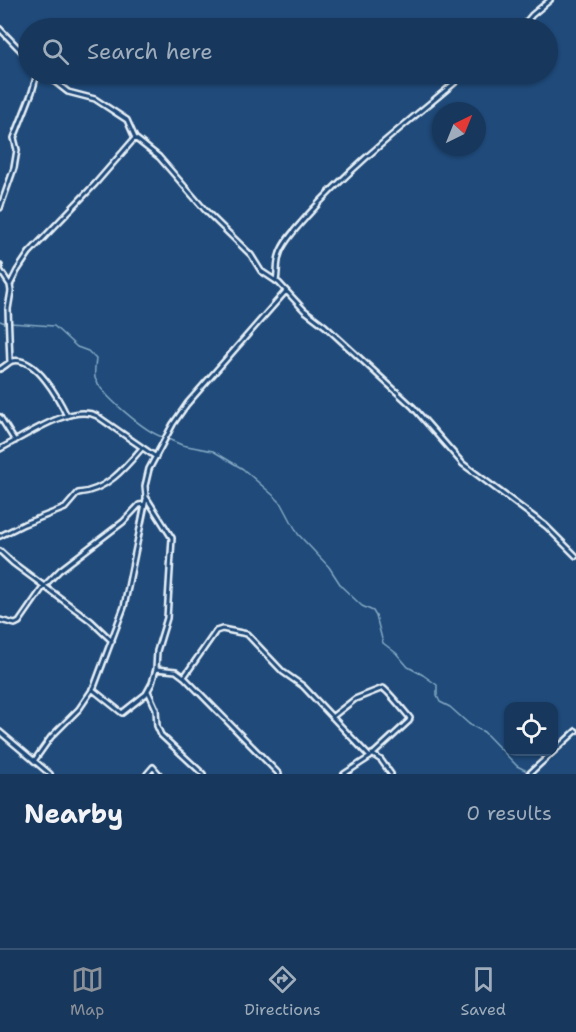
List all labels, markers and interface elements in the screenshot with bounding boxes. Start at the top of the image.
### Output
search box [18,18,558,84]
icon: search [39,35,72,68]
text: Search here [87,37,213,66]
north arrow [432,102,486,156]
map controls [504,702,558,756]
button: locate [504,702,558,756]
text: Nearby [24,796,123,831]
text: 0 results [466,800,552,826]
tab: Map [70,963,104,1020]
tab: Directions [244,963,321,1020]
tab: Saved [461,963,506,1020]

